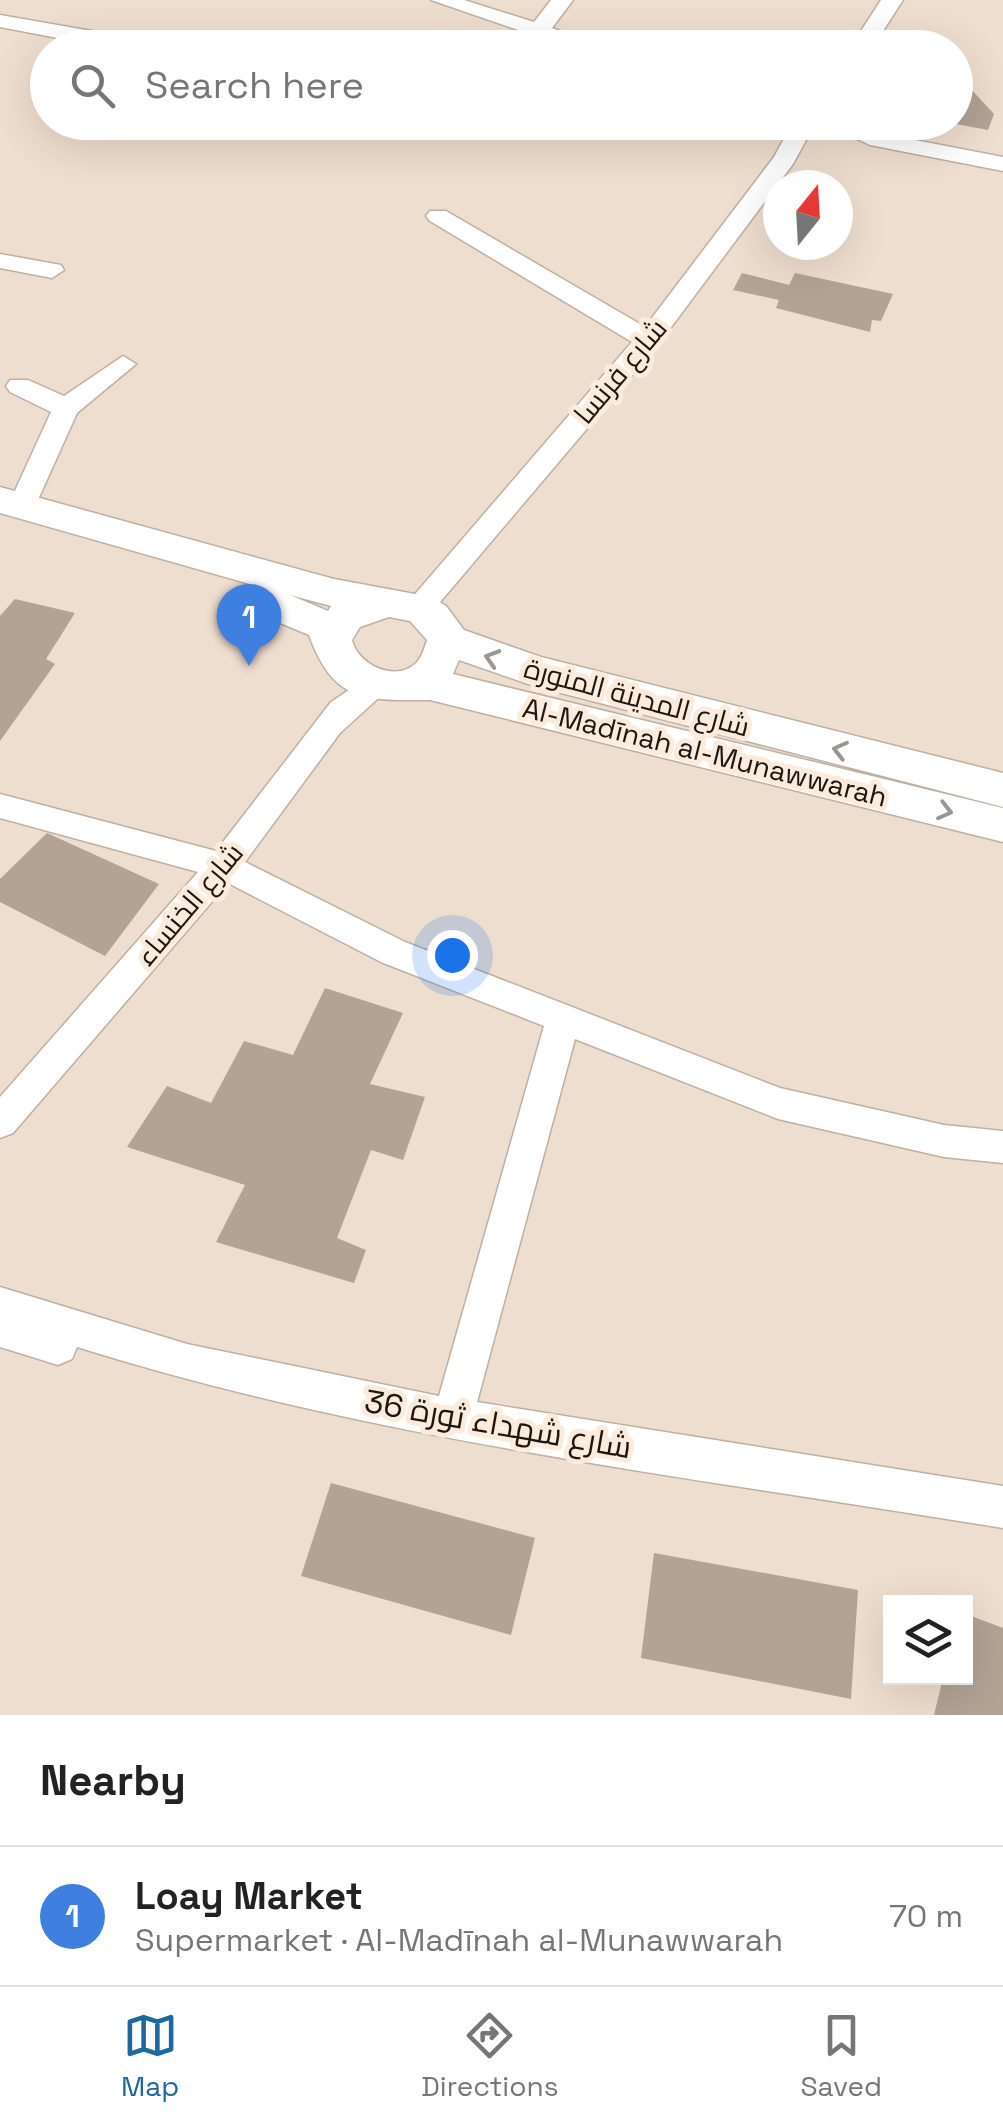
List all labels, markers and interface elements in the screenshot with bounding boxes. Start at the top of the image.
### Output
search box [30,30,973,140]
icon: search [65,58,120,113]
text: Search here [145,61,364,109]
north arrow [763,170,853,260]
street label: شارع فرنسا [566,311,675,432]
pin: 1 [216,584,282,666]
one-way arrow [485,649,502,670]
street label: شارع المدينة المنورة [520,650,754,745]
street label: Al-Madīnah al-Munawwarah [519,689,891,815]
one-way arrow [832,741,849,762]
one-way arrow [936,799,953,820]
street label: شارع الخنساء [127,835,252,973]
your location [427,930,478,981]
street label: شارع شهداء ثورة 36 [361,1381,635,1469]
map controls [883,1595,973,1685]
button: layers [883,1595,973,1685]
text: Nearby [40,1754,186,1807]
text: Loay Market [135,1872,363,1920]
text: 1 [65,1896,80,1936]
text: 70 m [889,1896,963,1936]
text: Supermarket · Al-Madīnah al-Munawwarah [135,1920,783,1960]
tab: Map [121,2008,179,2104]
tab: Directions [421,2008,558,2104]
tab: Saved [800,2008,882,2104]

